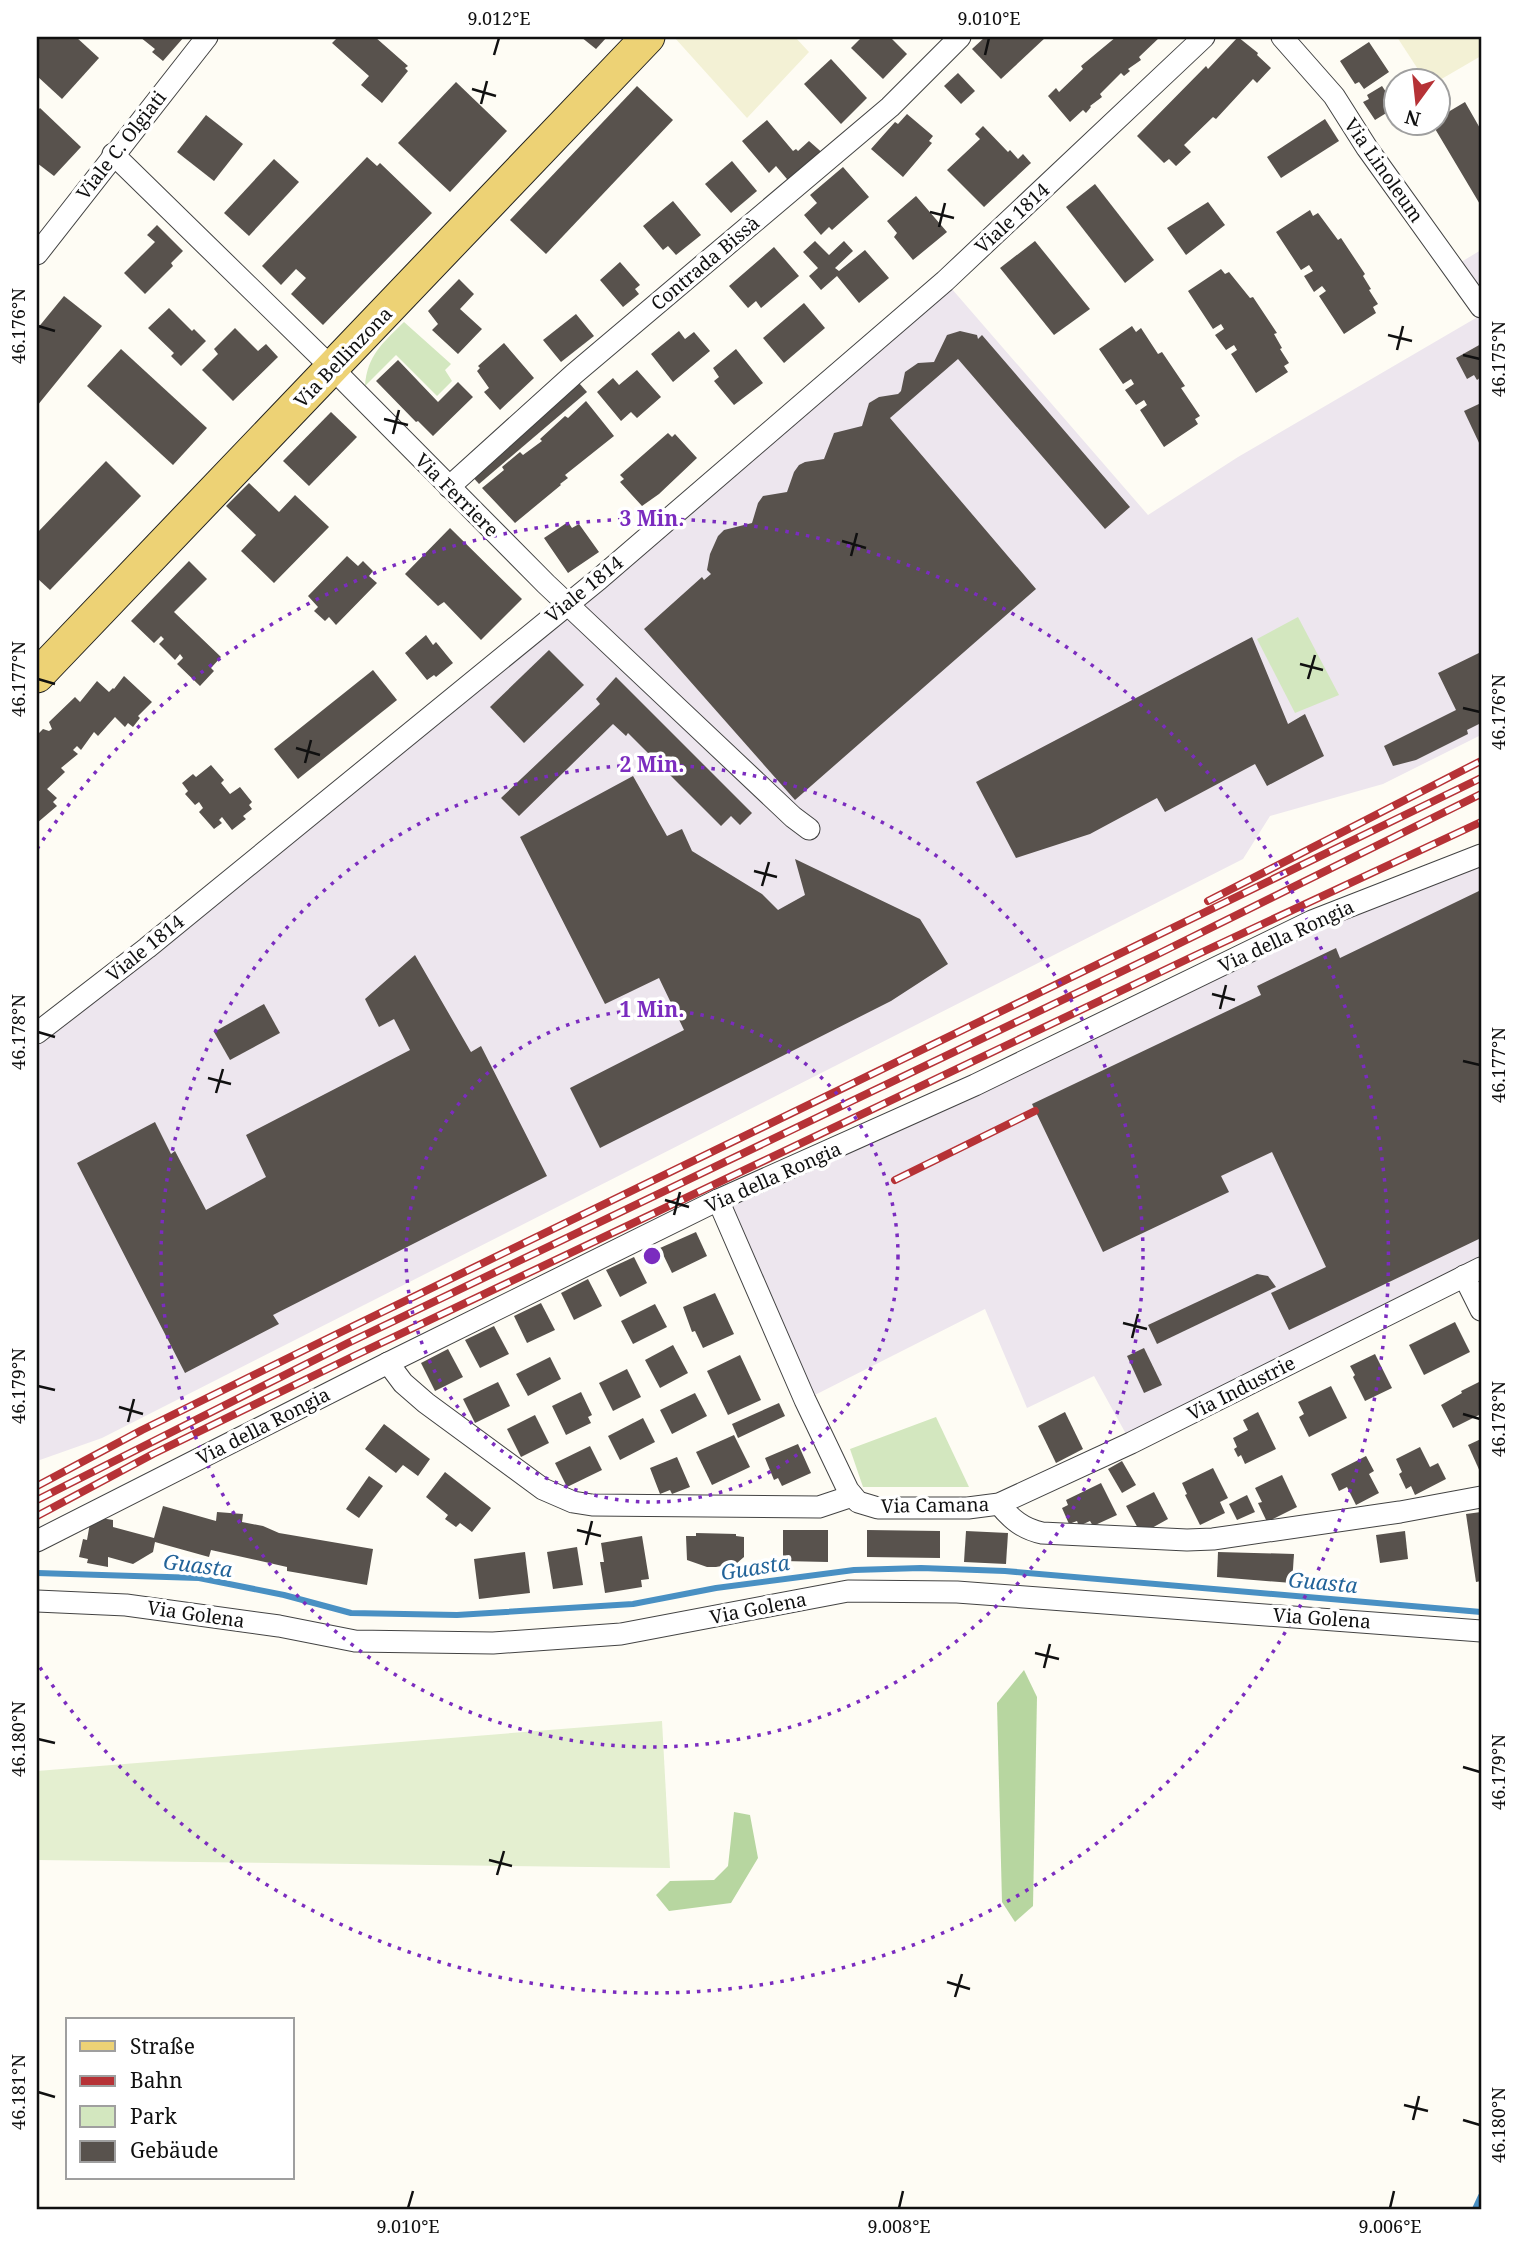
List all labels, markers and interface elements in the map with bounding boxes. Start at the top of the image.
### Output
text: 9.012°E [467,6,531,30]
text: 9.010°E [957,6,1021,30]
north arrow [1382,66,1452,136]
street label: Viale C. Olgiati [70,85,172,205]
text: N [1402,104,1423,133]
street label: Via Linoleum [1338,113,1430,227]
street label: Viale 1814 [969,176,1055,259]
street label: Contrada Bissà [645,210,765,316]
text: 46.176°N [6,288,30,364]
street label: Via Bellinzona [288,301,398,413]
text: 46.175°N [1486,321,1510,397]
street label: Via Ferriere [409,447,505,543]
text: 3 Min. [620,504,684,532]
street label: Viale 1814 [540,549,629,628]
text: 46.177°N [6,641,30,717]
text: 46.176°N [1486,674,1510,750]
text: 2 Min. [620,750,684,778]
street label: Via della Rongia [1214,893,1358,979]
street label: Viale 1814 [101,908,190,987]
text: 46.178°N [6,994,30,1070]
text: 1 Min. [620,995,684,1023]
text: 46.177°N [1486,1027,1510,1103]
street label: Via della Rongia [701,1135,845,1219]
centre of rings [640,1244,664,1268]
text: 46.179°N [6,1348,30,1424]
street label: Via Industrie [1183,1350,1299,1426]
street label: Via della Rongia [192,1381,334,1471]
text: 46.178°N [1486,1381,1510,1457]
street label: Via Camana [881,1491,989,1519]
water label: Guasta [162,1547,235,1583]
water label: Guasta [719,1548,792,1586]
water label: Guasta [1287,1565,1360,1599]
street label: Via Golena [707,1586,809,1630]
street label: Via Golena [146,1594,246,1634]
street label: Via Golena [1272,1602,1372,1634]
text: 46.180°N [6,1701,30,1777]
text: 46.179°N [1486,1734,1510,1810]
legend [66,2018,294,2180]
text: Straße [130,2032,195,2060]
text: 46.181°N [6,2054,30,2130]
text: Bahn [130,2066,182,2094]
text: 46.180°N [1486,2087,1510,2163]
text: Park [130,2102,177,2130]
text: Gebäude [130,2136,218,2164]
text: 9.010°E [376,2214,440,2238]
text: 9.008°E [867,2214,931,2238]
text: 9.006°E [1358,2214,1422,2238]

